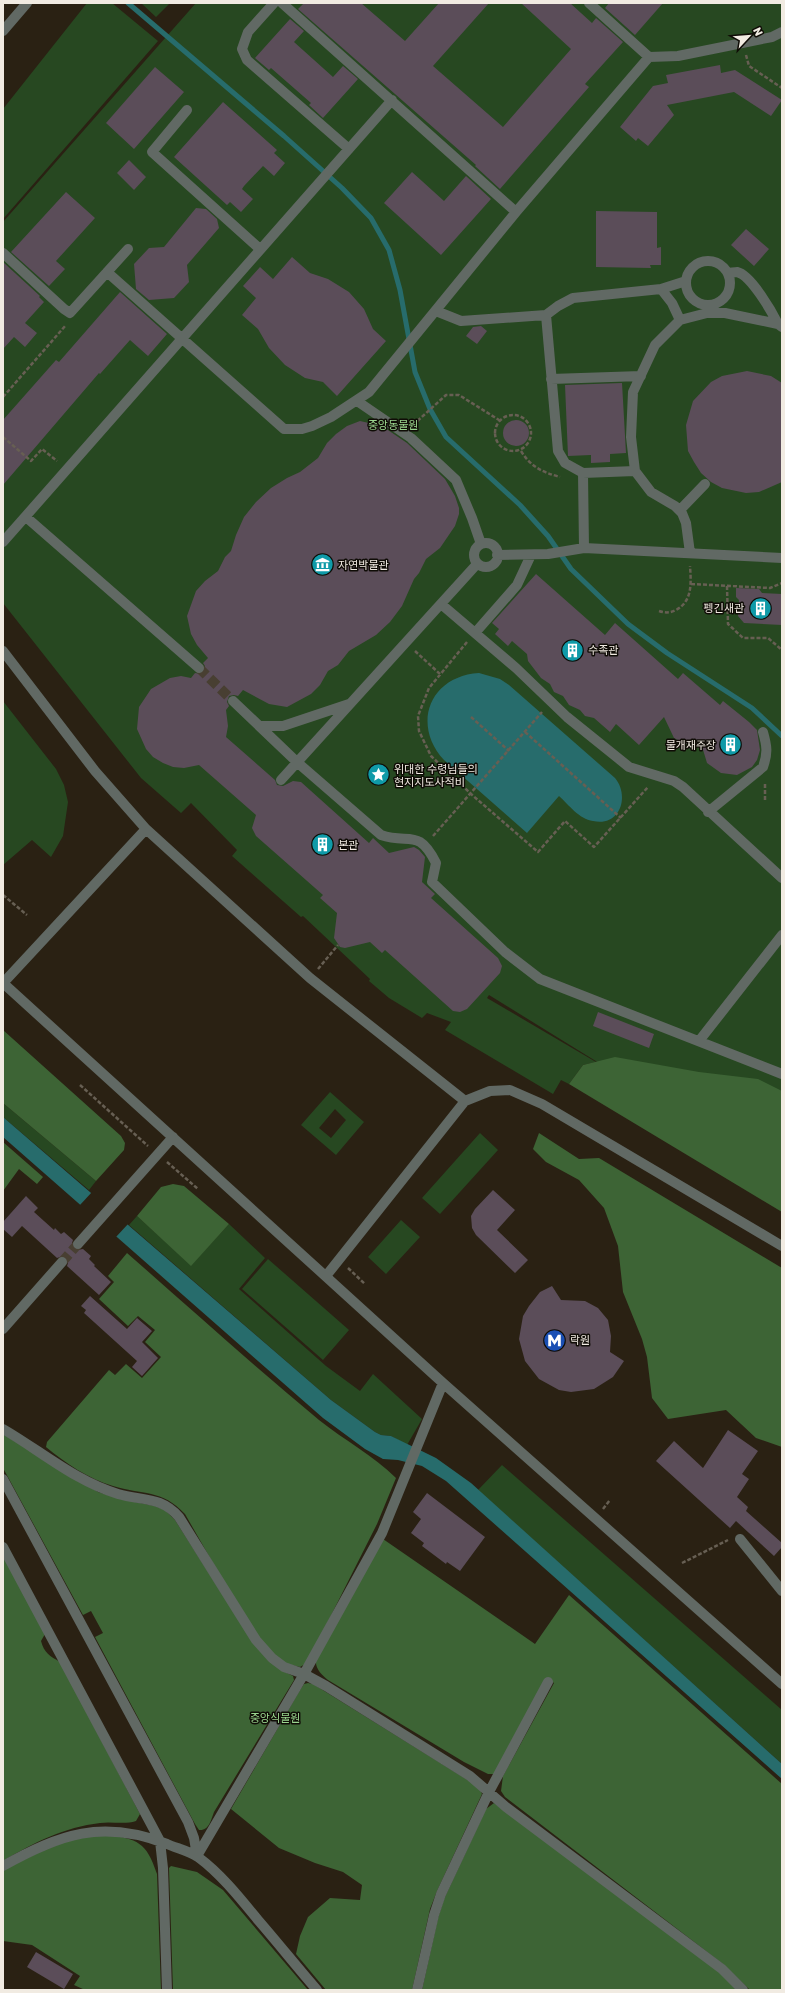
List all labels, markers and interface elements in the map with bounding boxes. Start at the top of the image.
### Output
north arrow [729,16,769,56]
text: N [750,25,765,38]
park label: 중앙동물원 [368,419,418,432]
museum icon: 자연박물관 [309,552,335,578]
place label: 자연박물관 [338,559,389,572]
building icon: 펭긴새관 [747,595,773,621]
place label: 펭긴새관 [704,602,744,615]
building icon: 수족관 [559,637,585,663]
place label: 수족관 [588,644,618,657]
building icon: 물개재주장 [718,732,744,758]
place label: 물개재주장 [665,739,716,752]
place icon: 위대한 수령님들의 현지지도사적비 [365,762,391,788]
place label: 위대한 수령님들의 현지지도사적비 [394,763,478,789]
building icon: 본관 [310,832,336,858]
place label: 본관 [338,839,358,852]
metro station icon: 락원 [541,1327,567,1353]
place label: 락원 [570,1334,590,1347]
park label: 중앙식물원 [250,1712,300,1725]

